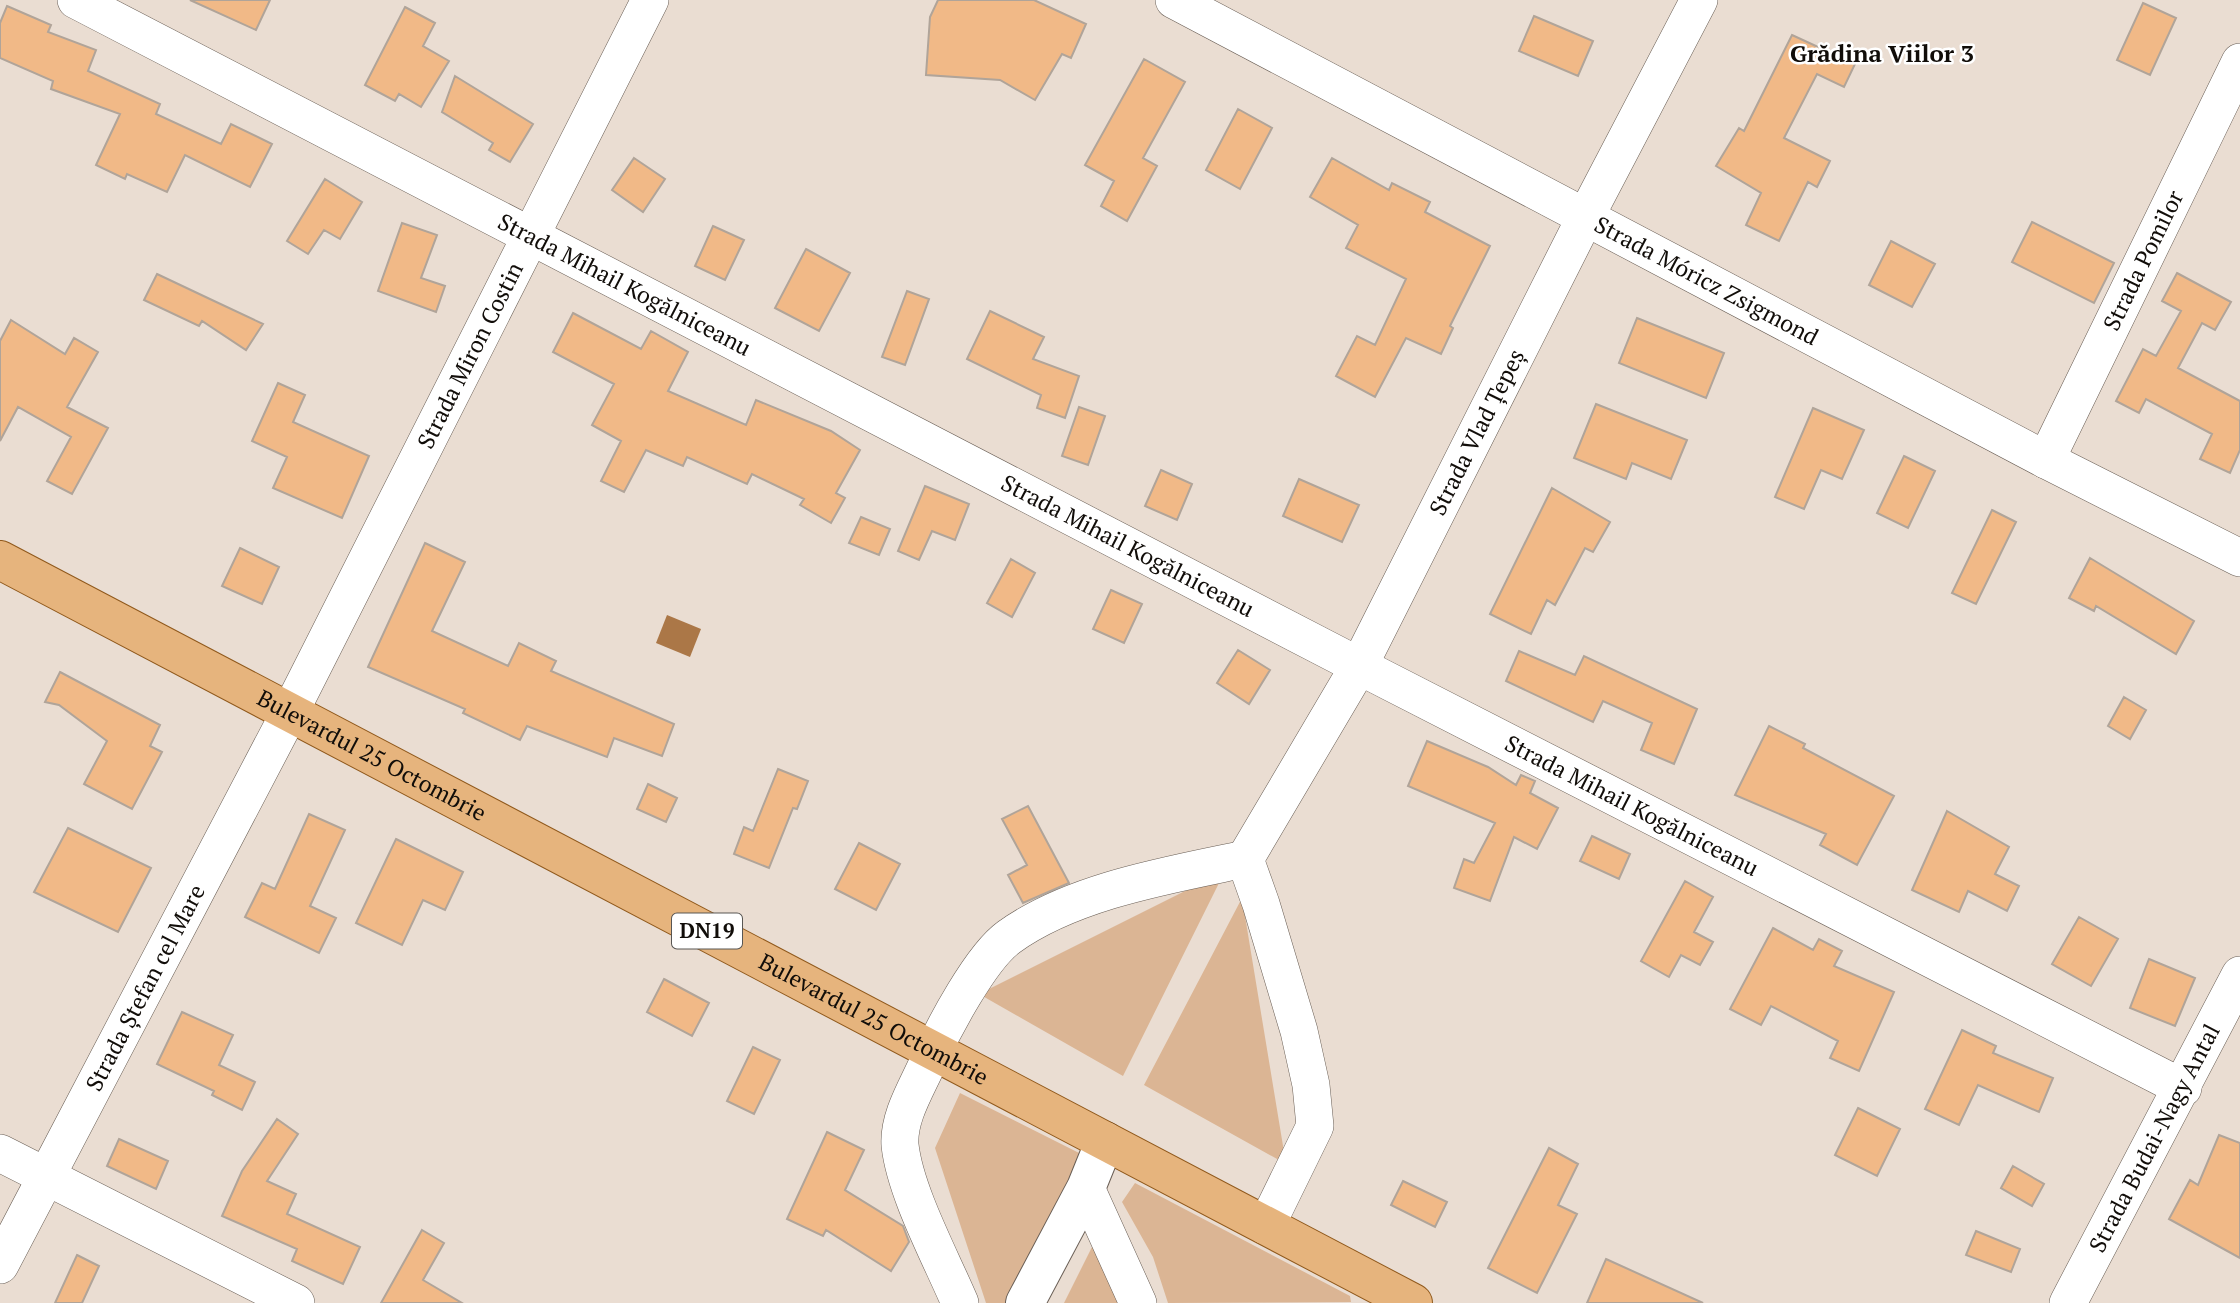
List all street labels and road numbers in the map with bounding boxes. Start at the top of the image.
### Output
street label: Strada Pomilor [2095,185,2190,336]
street label: Strada Mihail Kogălniceanu [493,206,757,363]
street label: Strada Móricz Zsigmond [1589,209,1824,352]
street label: Strada Miron Costin [410,256,530,454]
street label: Strada Vlad Țepeș [1422,344,1531,520]
street label: Strada Mihail Kogălniceanu [996,467,1260,624]
street label: Bulevardul 25 Octombrie [252,682,492,828]
street label: Strada Mihail Kogălniceanu [1500,727,1764,883]
street label: Strada Ștefan cel Mare [78,879,212,1096]
road number: DN19 [672,914,742,948]
street label: Bulevardul 25 Octombrie [754,946,994,1092]
street label: Strada Budai-Nagy Antal [2081,1018,2227,1258]

